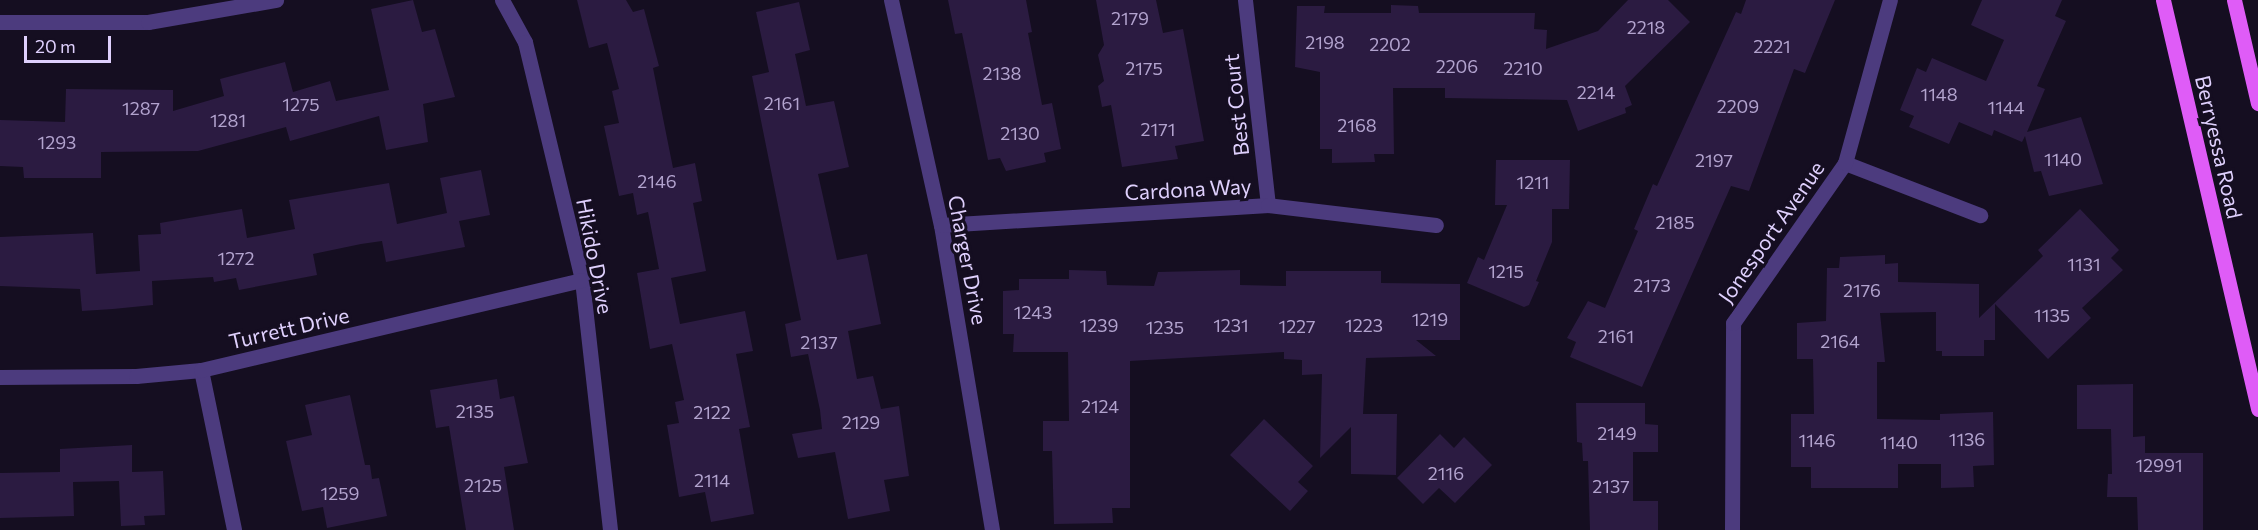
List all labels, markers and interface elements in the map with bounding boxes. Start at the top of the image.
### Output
house number: 2179 [1111,7,1149,29]
house number: 2218 [1627,16,1665,38]
scale bar [27,24,114,62]
house number: 2198 [1305,31,1345,53]
house number: 2202 [1369,33,1411,55]
text: 20 m [35,35,76,57]
house number: 2221 [1753,35,1791,57]
street label: Best Court [1218,53,1254,157]
house number: 2206 [1436,55,1478,77]
house number: 2175 [1125,57,1163,79]
house number: 2210 [1503,57,1543,79]
house number: 2138 [983,62,1021,84]
street label: Berryessa Road [2190,73,2248,221]
house number: 2214 [1577,81,1615,103]
house number: 1148 [1920,83,1958,105]
house number: 2161 [764,92,800,114]
house number: 1275 [282,93,320,115]
house number: 2209 [1717,95,1759,117]
house number: 1144 [1988,96,2024,118]
house number: 1287 [122,97,160,119]
house number: 1281 [210,109,246,131]
house number: 2168 [1337,114,1377,136]
house number: 2171 [1141,118,1175,140]
house number: 2130 [1000,122,1040,144]
house number: 1293 [38,131,76,153]
house number: 1140 [2044,148,2082,170]
house number: 2197 [1695,149,1733,171]
street label: Jonesport Avenue [1713,156,1829,308]
house number: 2146 [637,170,677,192]
house number: 1211 [1516,171,1550,193]
street label: Cardona Way [1124,173,1252,205]
street label: Charger Drive [943,193,993,327]
street label: Hikido Drive [571,196,619,316]
house number: 2185 [1656,211,1694,233]
house number: 1272 [217,247,255,269]
house number: 1131 [2067,253,2101,275]
house number: 1215 [1488,260,1524,282]
house number: 2173 [1633,274,1671,296]
house number: 2176 [1843,279,1881,301]
house number: 1243 [1014,301,1052,323]
street label: Turrett Drive [226,302,352,354]
house number: 1135 [2034,304,2070,326]
house number: 1219 [1412,308,1448,330]
house number: 1239 [1080,314,1118,336]
house number: 1231 [1213,314,1249,336]
house number: 1223 [1345,314,1383,336]
house number: 1227 [1278,315,1316,337]
house number: 1235 [1146,316,1184,338]
house number: 2161 [1598,325,1634,347]
house number: 2164 [1820,330,1860,352]
house number: 2137 [800,331,838,353]
house number: 2124 [1081,395,1119,417]
house number: 2135 [456,400,494,422]
house number: 2122 [693,401,731,423]
house number: 2129 [842,411,880,433]
house number: 2149 [1597,422,1637,444]
house number: 1136 [1949,428,1985,450]
house number: 1146 [1798,429,1836,451]
house number: 1140 [1880,431,1918,453]
house number: 12991 [2135,454,2183,476]
house number: 2116 [1428,462,1464,484]
house number: 2114 [694,469,730,491]
house number: 2125 [464,474,502,496]
house number: 2137 [1592,475,1630,497]
house number: 1259 [321,482,359,504]

